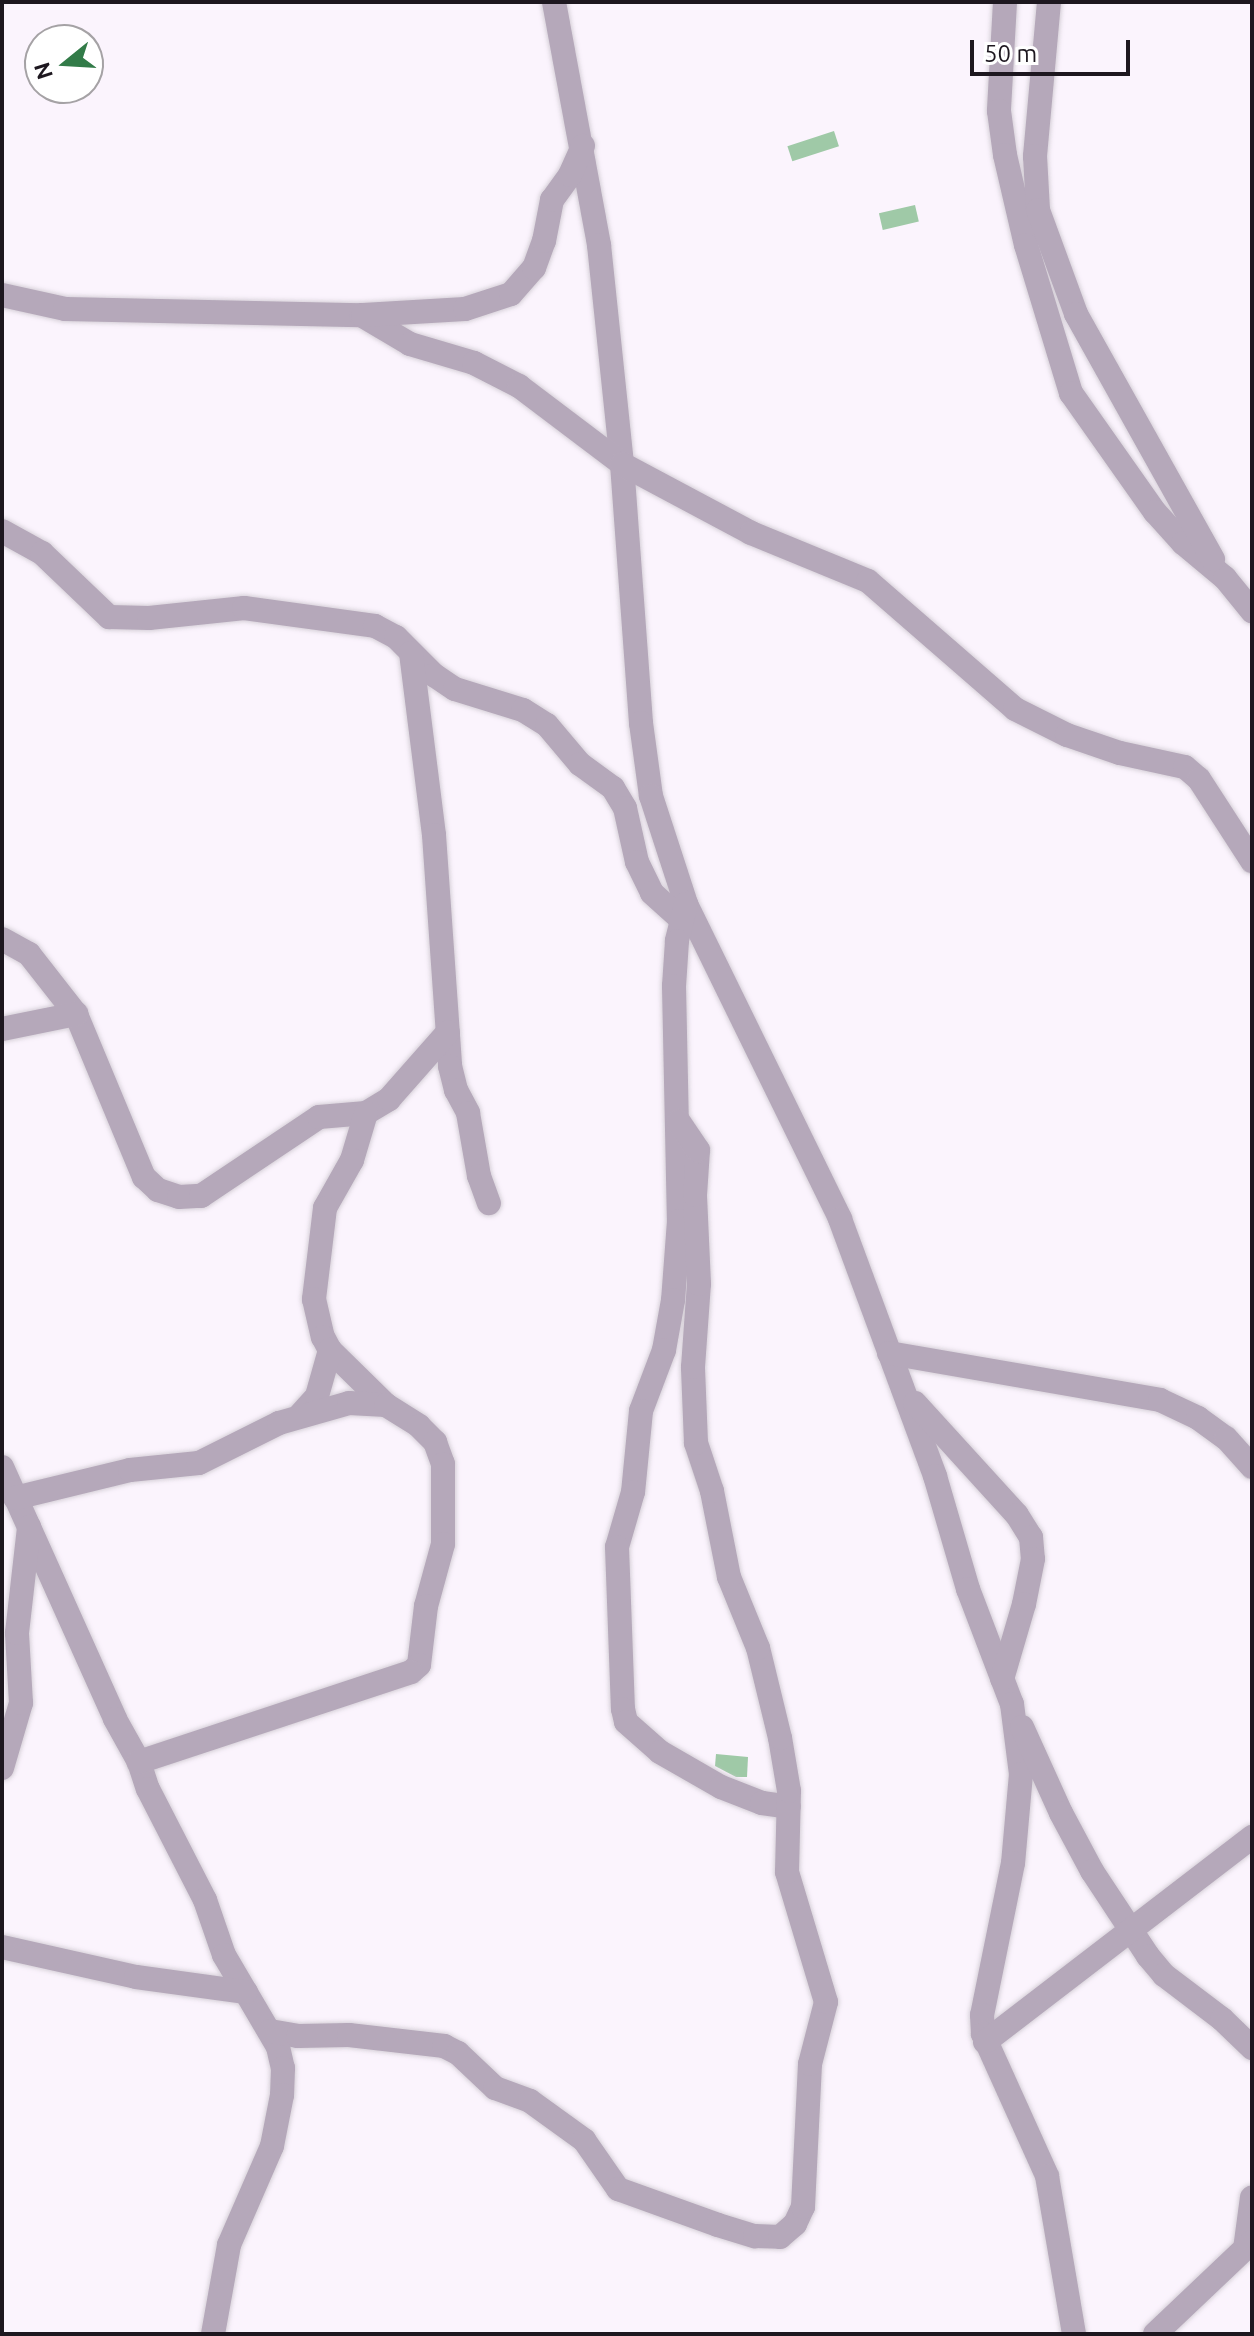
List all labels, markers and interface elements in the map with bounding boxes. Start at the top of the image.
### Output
north arrow [24,24,104,104]
scale bar [974,24,1134,74]
text: 50 m [984,40,1037,67]
text: N [28,59,57,83]

